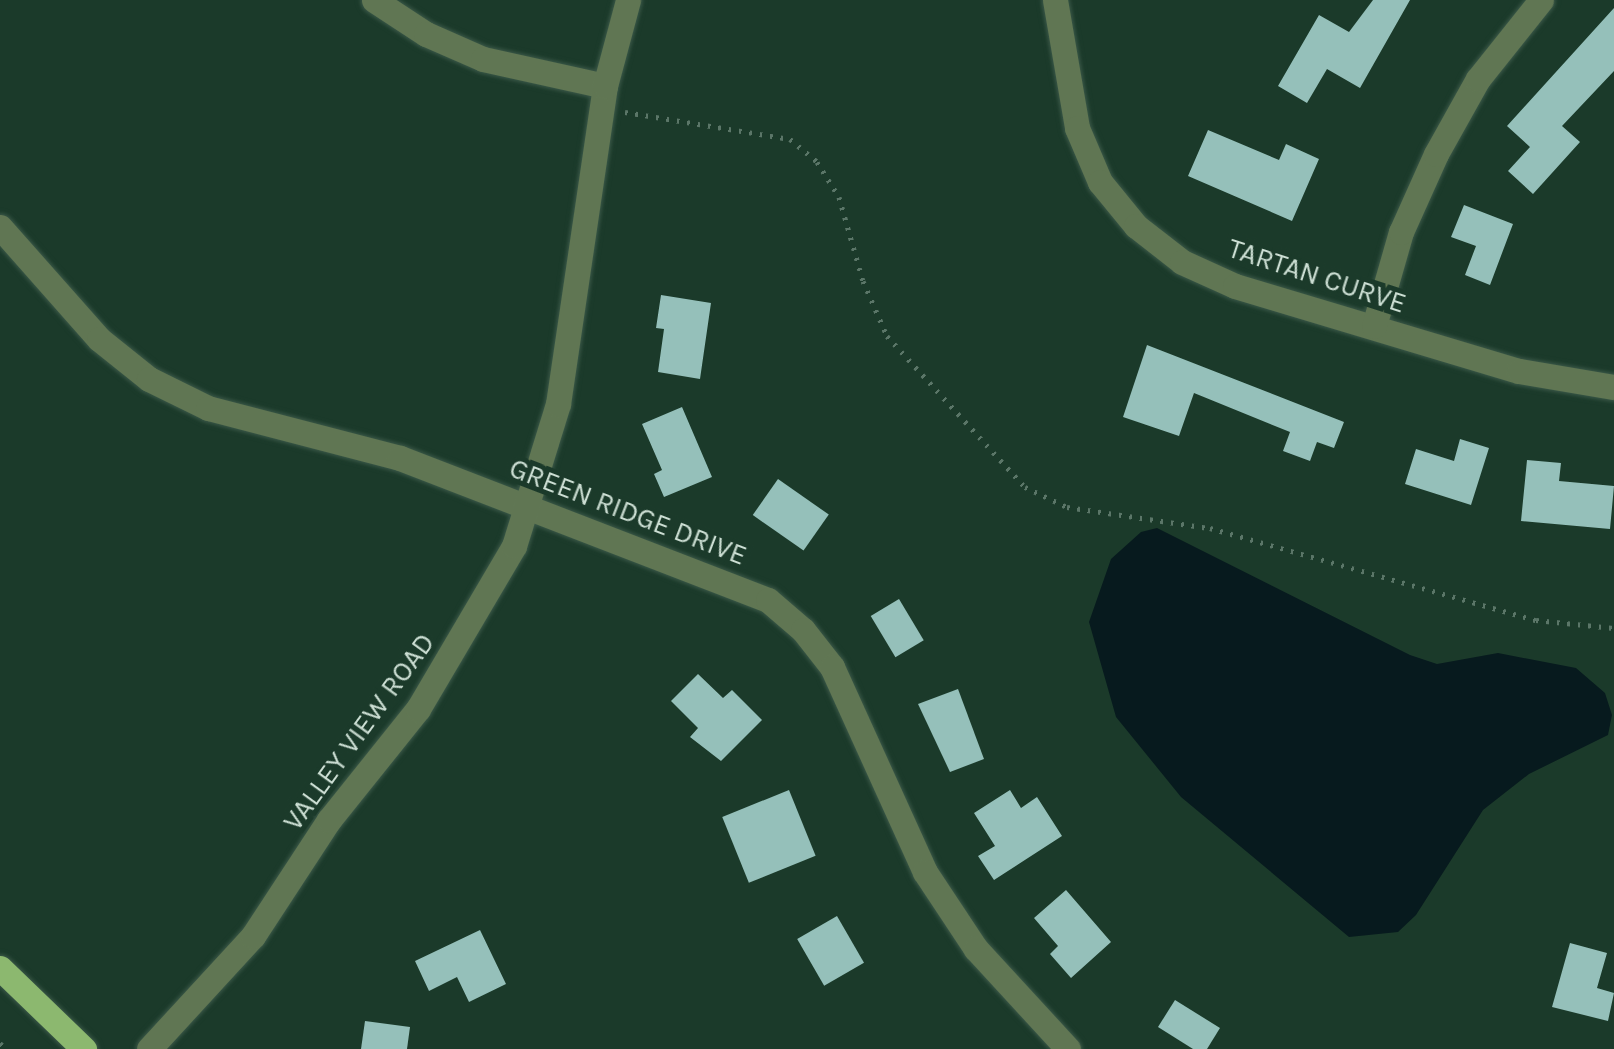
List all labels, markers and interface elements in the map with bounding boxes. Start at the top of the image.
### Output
street label: TARTAN CURVE [1224,231,1410,321]
street label: GREEN RIDGE DRIVE [505,451,751,573]
street label: VALLEY VIEW ROAD [276,627,442,837]

